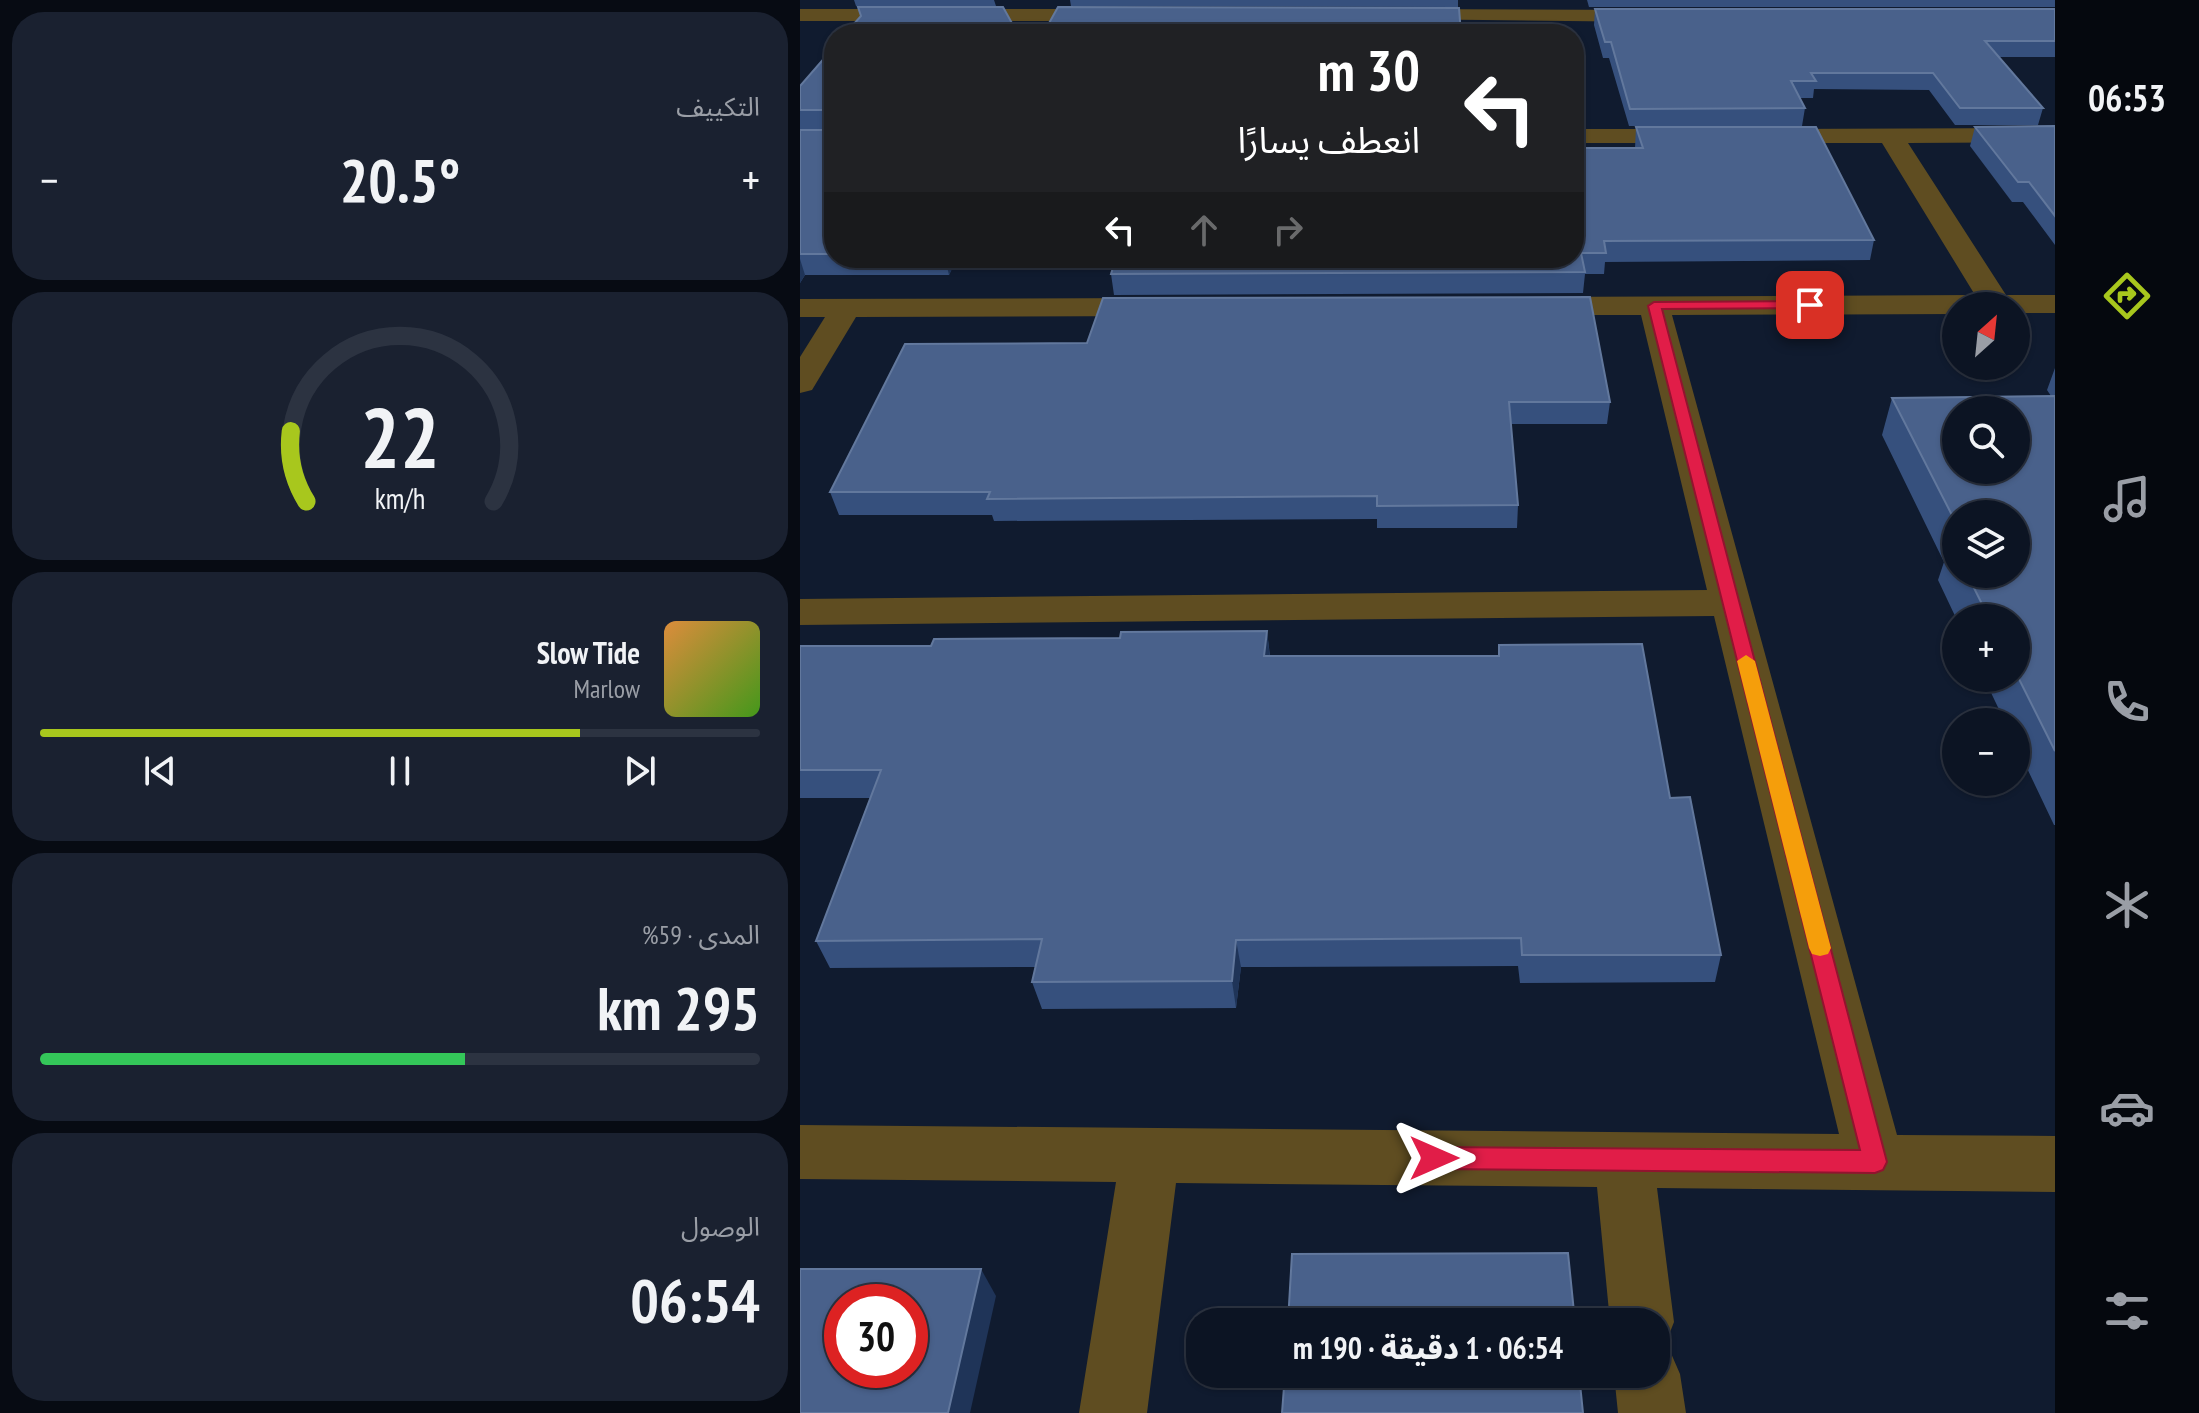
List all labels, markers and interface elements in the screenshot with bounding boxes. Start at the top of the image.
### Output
text: 30 m [1318,34,1420,106]
icon: left [1448,56,1552,160]
text: 06:53 [2088,74,2166,121]
text: التكييف [676,90,760,123]
text: انعطف يسارًا [1238,116,1420,163]
text: 20.5° [340,141,460,219]
text: − [40,151,58,208]
text: + [742,151,760,208]
icon: left [1098,208,1142,252]
icon: ahead [1182,208,1226,252]
icon: right [1266,208,1310,252]
icon: directions [2099,268,2155,324]
pin [1776,271,1844,339]
icon: arrive [1788,283,1832,327]
north arrow [1942,292,2030,380]
map controls [1942,292,2030,796]
text: 22 [360,383,440,491]
button: search [1942,396,2030,484]
icon: music [2099,471,2155,527]
text: km/h [375,480,425,517]
button: layers [1942,500,2030,588]
button: + [1942,604,2030,692]
text: Slow Tide [537,633,640,672]
text: Marlow [574,672,640,705]
icon: phone [2099,674,2155,730]
button: − [1942,708,2030,796]
icon: previous [138,749,182,793]
icon: pause [378,749,422,793]
icon: next [618,749,662,793]
icon: climate [2099,877,2155,933]
text: المدى · 59% [642,918,760,951]
text: 295 km [597,969,760,1047]
icon: car [2099,1080,2155,1136]
position arrow [1392,1116,1476,1200]
text: الوصول [681,1210,760,1243]
text: 06:54 [630,1261,760,1339]
icon: filters [2099,1283,2155,1339]
speed limit sign: 30 [824,1284,928,1388]
text: 06:54 · 1 دقيقة · 190 m [1293,1328,1563,1367]

